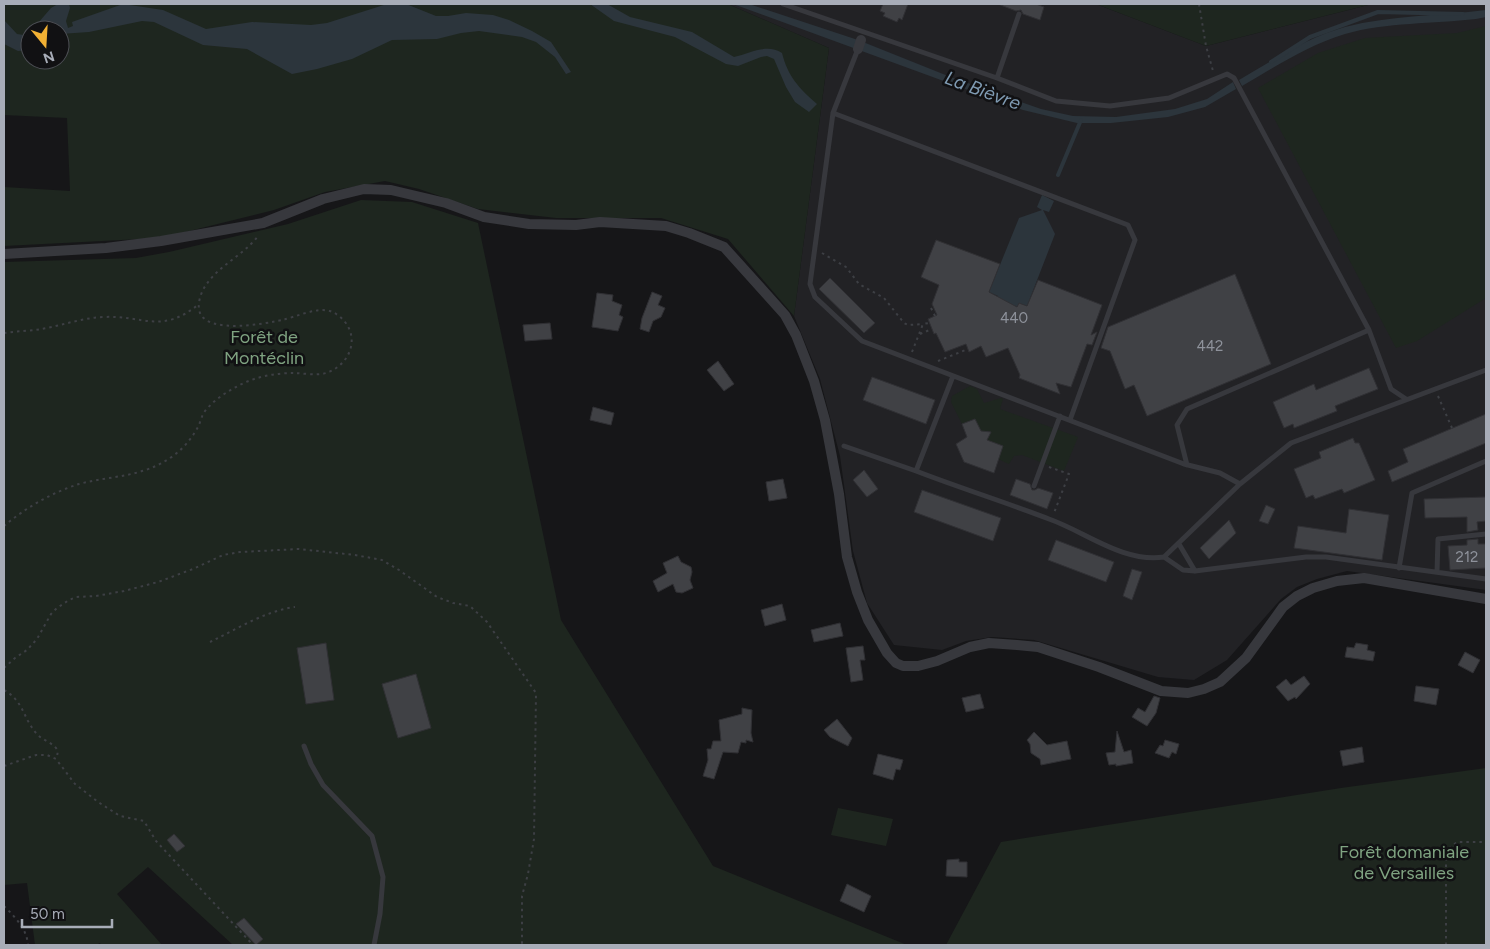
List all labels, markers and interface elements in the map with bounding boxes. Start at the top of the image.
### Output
north arrow [20,20,70,70]
text: N [41,47,57,67]
water label: La Bièvre [942,66,1024,115]
house number: 440 [1000,309,1028,327]
park label: Forêt de Montéclin [224,326,304,369]
house number: 442 [1196,337,1224,355]
house number: 212 [1456,548,1478,566]
park label: Forêt domaniale de Versailles [1339,841,1469,884]
scale bar [22,896,112,928]
text: 50 m [30,905,65,923]

